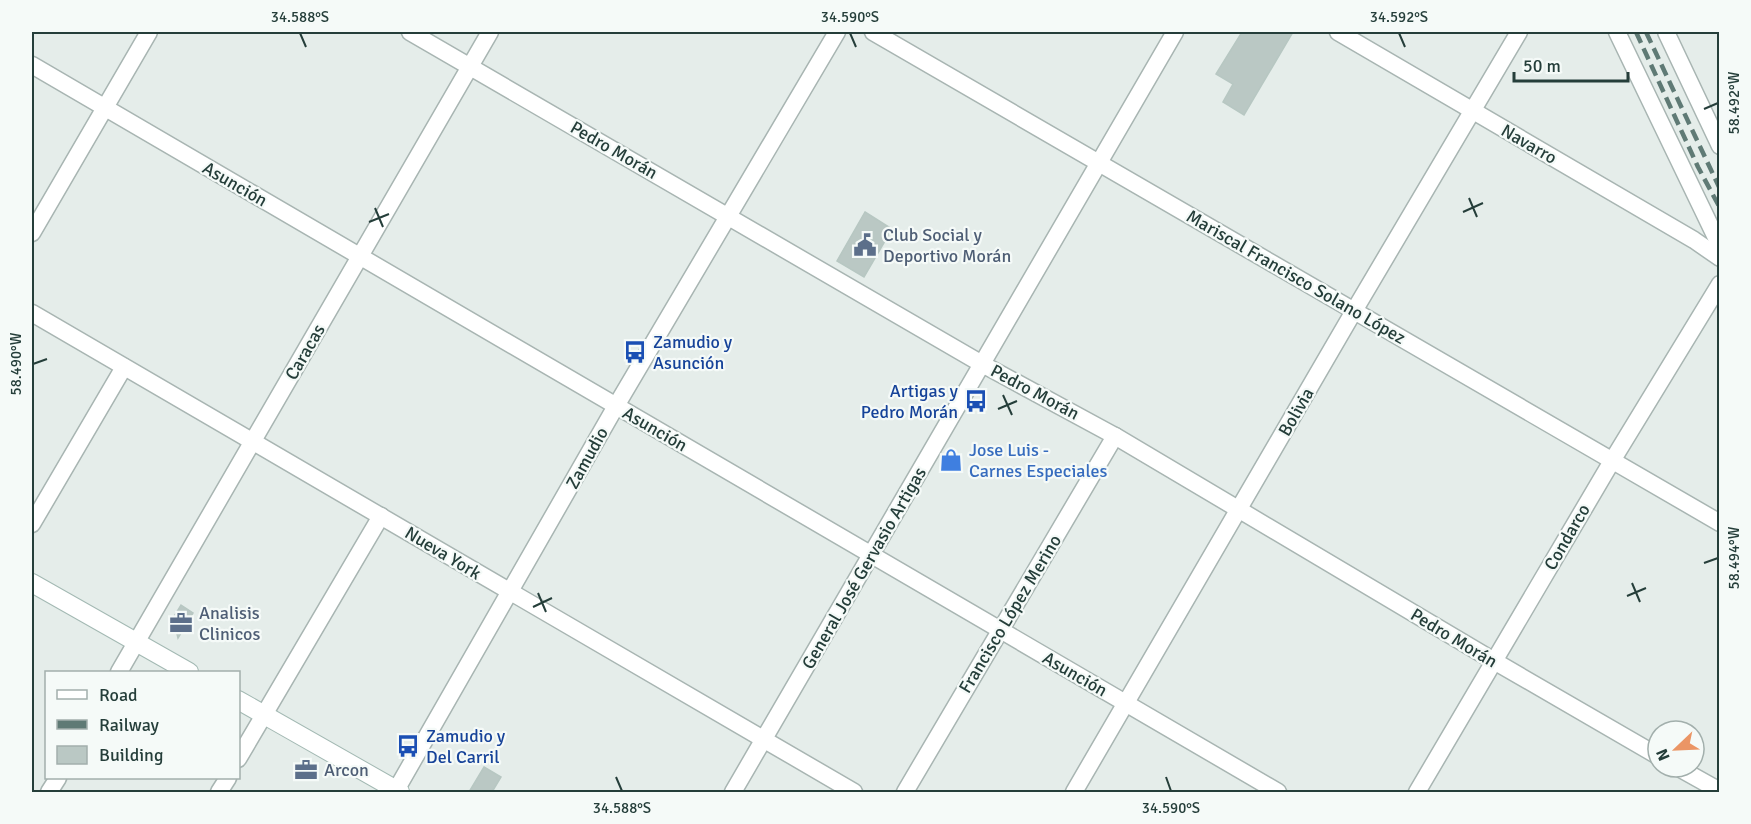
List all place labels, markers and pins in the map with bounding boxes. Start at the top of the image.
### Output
place label: Club Social y Deportivo Morán [883,224,1011,267]
public building icon: Club Social y Deportivo Morán [852,232,878,258]
place label: Zamudio y Asunción [653,331,733,374]
bus stop icon: Zamudio y Asunción [622,339,648,365]
place label: Artigas y Pedro Morán [861,380,959,423]
bus stop icon: Artigas y Pedro Morán [963,388,989,414]
place label: Jose Luis - Carnes Especiales [969,439,1108,482]
shop icon: Jose Luis - Carnes Especiales [938,447,964,473]
place label: Analisis Clinicos [199,602,260,645]
office icon: Analisis Clinicos [168,610,194,636]
place label: Zamudio y Del Carril [426,725,506,768]
bus stop icon: Zamudio y Del Carril [395,733,421,759]
office icon: Arcon [293,757,319,783]
place label: Arcon [324,759,369,781]

